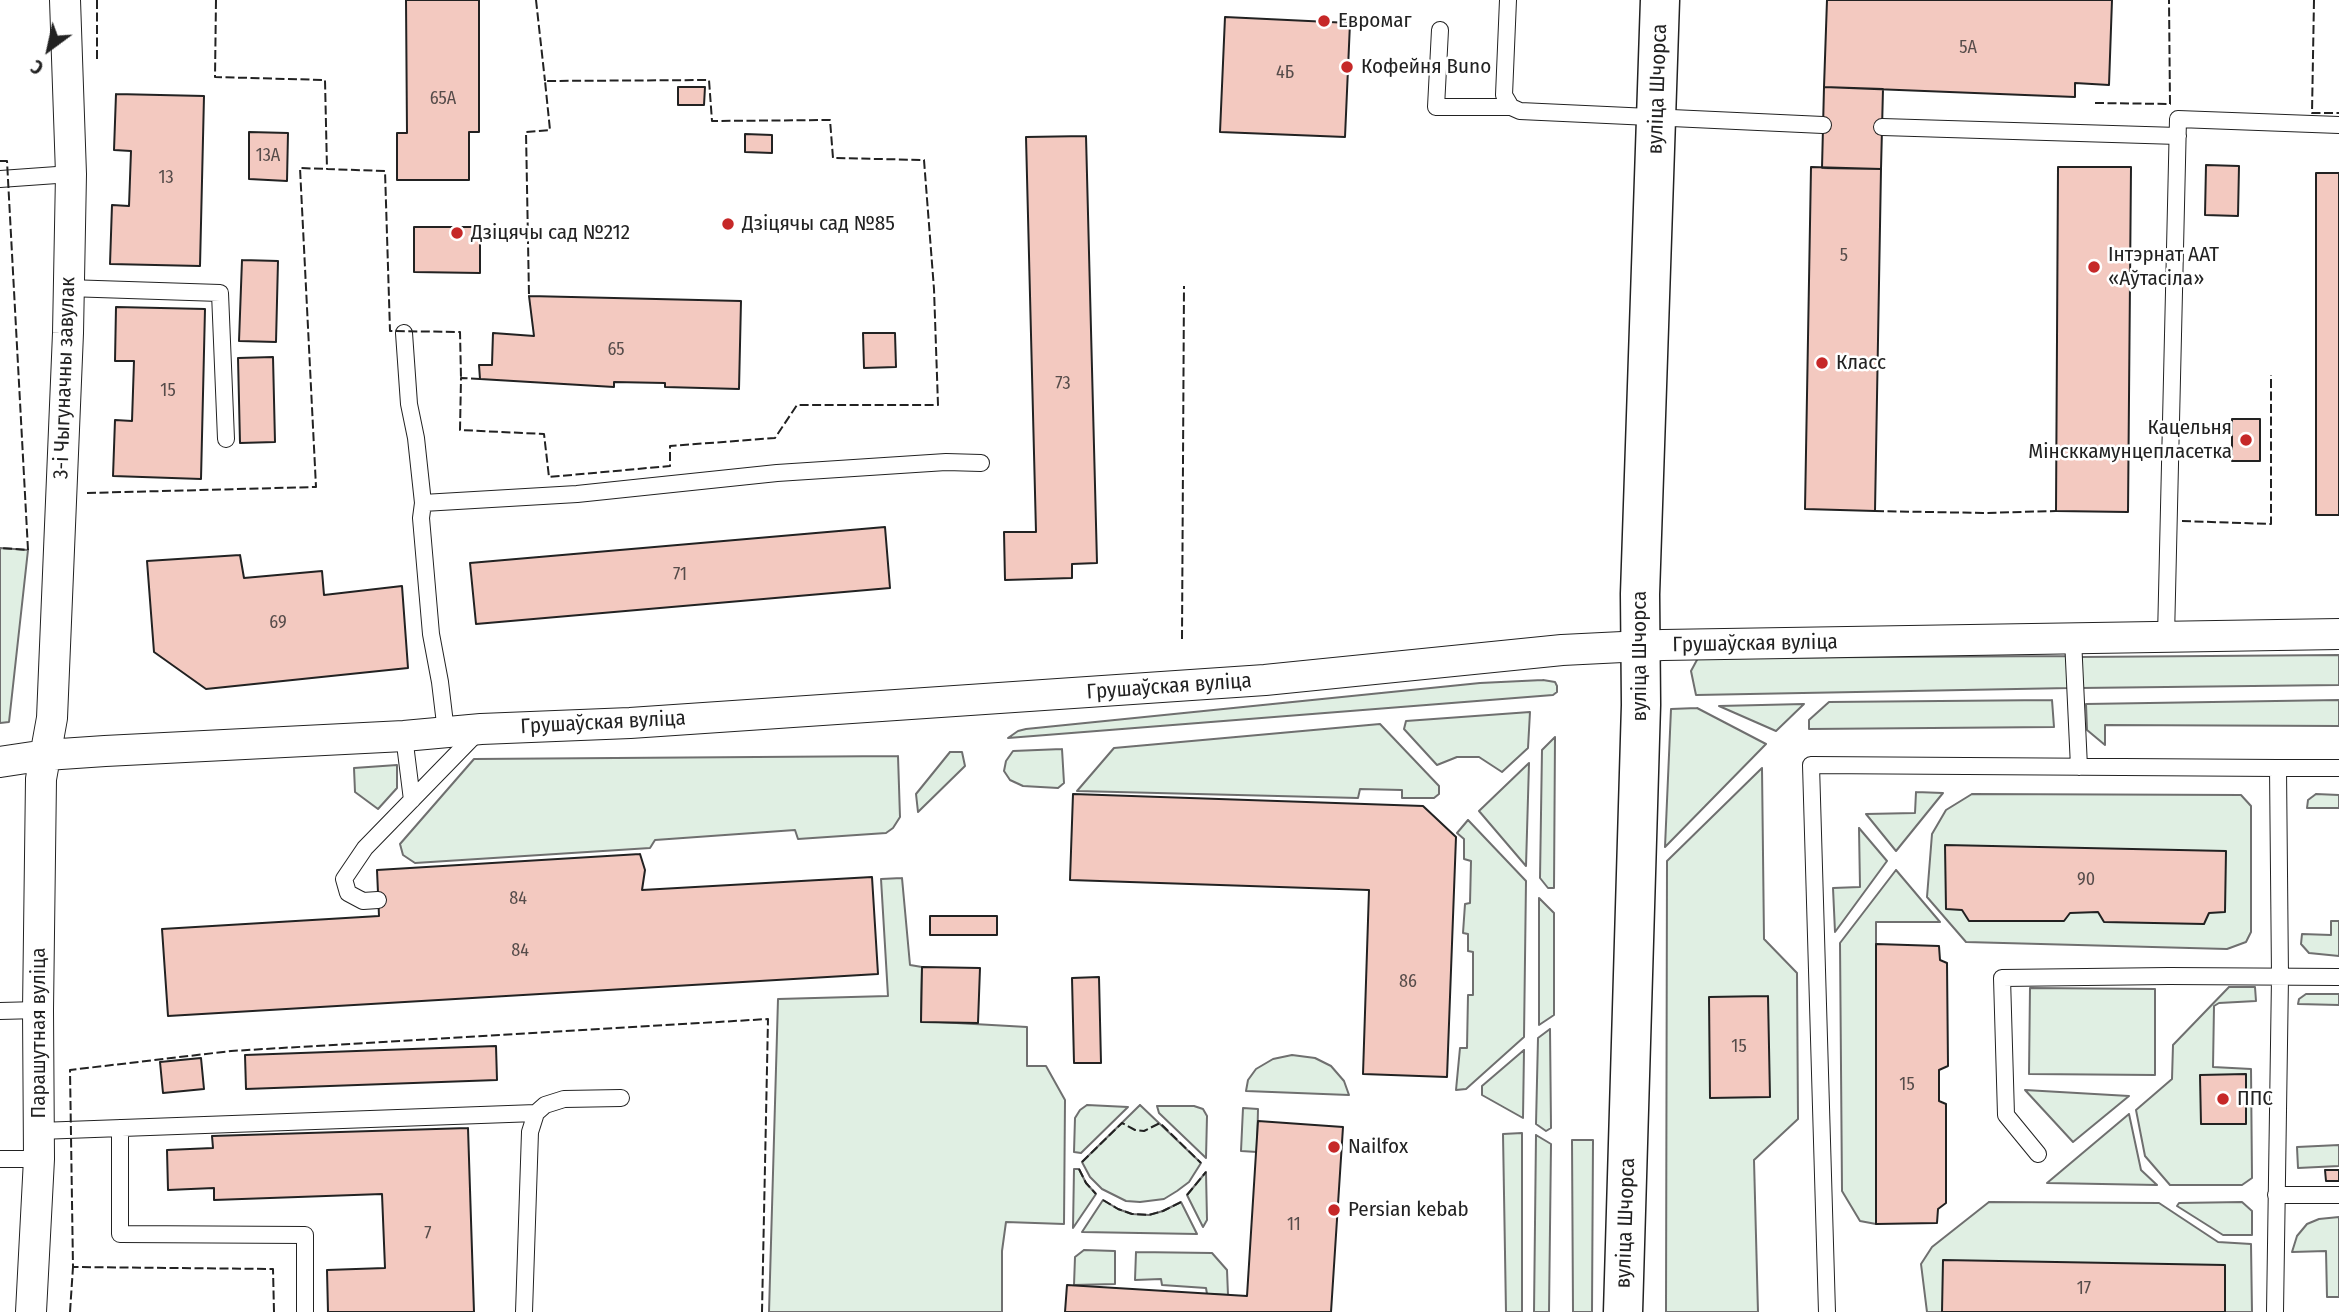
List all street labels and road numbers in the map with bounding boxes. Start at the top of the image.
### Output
street label: вуліца Шчорса [1643,23,1673,155]
street label: 3-і Чыгуначны завулак [49,277,81,479]
street label: вуліца Шчорса [1627,591,1653,721]
street label: Грушаўская вуліца [1672,630,1838,658]
street label: Грушаўская вуліца [1086,669,1252,705]
street label: Грушаўская вуліца [520,706,686,740]
street label: Парашутная вуліца [26,948,52,1118]
street label: вуліца Шчорса [1611,1157,1641,1289]

